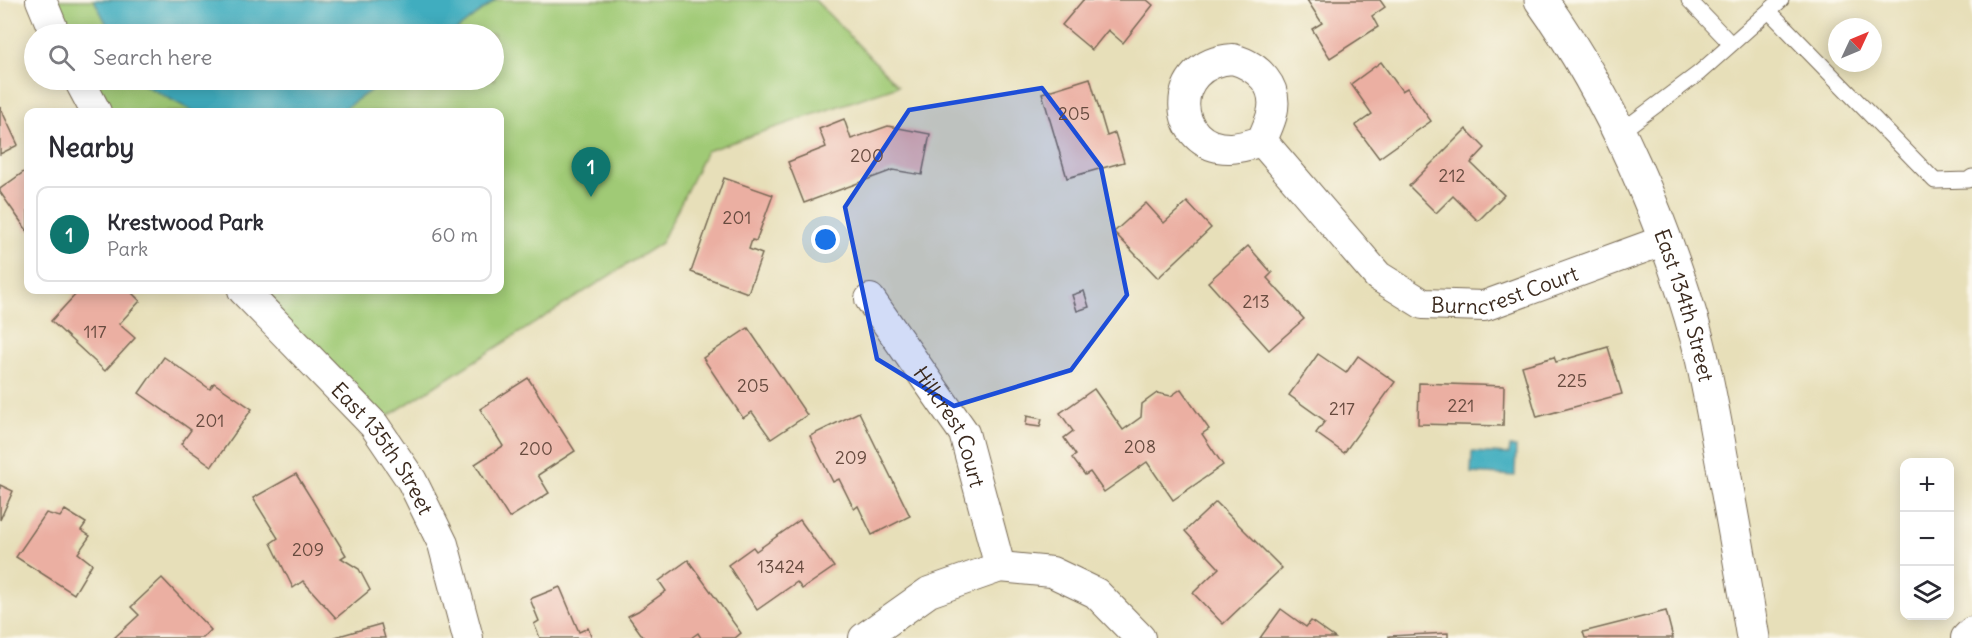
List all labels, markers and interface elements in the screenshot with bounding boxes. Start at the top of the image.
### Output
north arrow [1828,18,1882,72]
search box [24,24,504,90]
icon: search [45,41,78,74]
text: Search here [93,43,212,71]
house number: 205 [1058,102,1090,125]
text: Nearby [48,131,134,164]
house number: 200 [850,144,884,167]
pin: 1 [572,148,610,197]
house number: 212 [1439,164,1466,187]
house number: 201 [723,206,751,229]
text: Krestwood Park [107,208,264,236]
text: 1 [66,222,73,247]
text: 60 m [431,222,478,247]
your location [811,225,840,254]
street label: East 134th Street [1649,225,1720,384]
text: Park [107,236,148,261]
street label: Burncrest Court [1431,259,1581,320]
house number: 213 [1242,290,1270,313]
house number: 117 [83,320,107,343]
street label: Hillcrest Court [908,361,991,490]
house number: 225 [1557,369,1587,392]
house number: 205 [737,374,769,397]
street label: East 135th Street [326,376,440,519]
house number: 221 [1448,394,1474,417]
house number: 217 [1329,397,1355,420]
house number: 201 [196,409,224,432]
house number: 208 [1124,435,1156,458]
house number: 200 [519,437,553,460]
house number: 209 [835,446,867,469]
map controls [1900,458,1954,620]
button: + [1900,458,1954,512]
button: − [1900,512,1954,566]
house number: 209 [292,538,324,561]
house number: 13424 [757,555,805,578]
button: layers [1900,566,1954,620]

